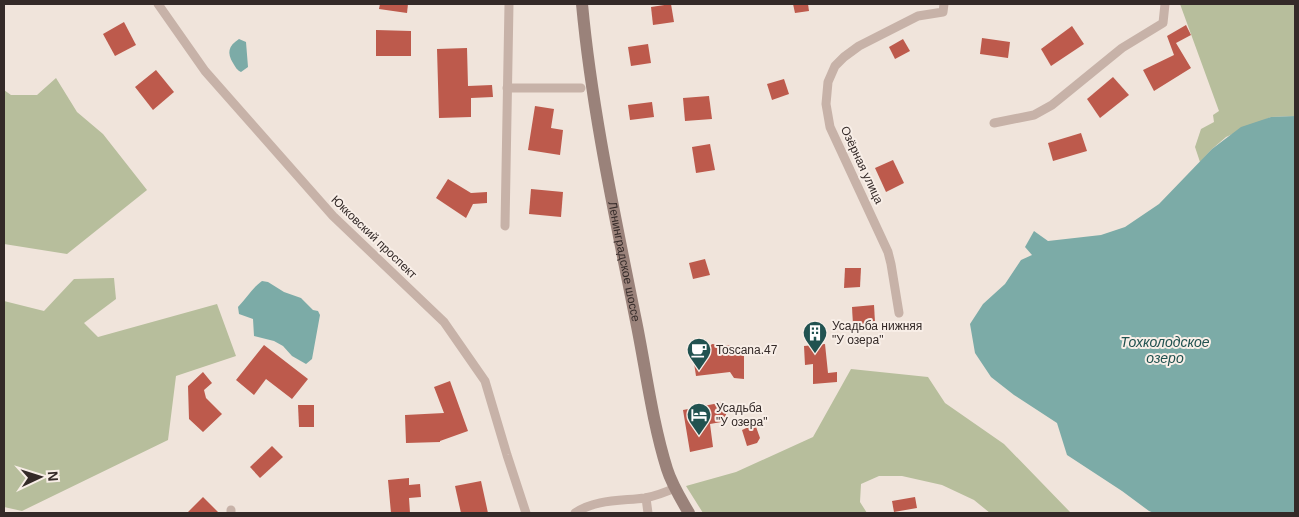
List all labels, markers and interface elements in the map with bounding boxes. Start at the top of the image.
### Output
street label: Озёрная улица [838,124,886,206]
street label: Юкковский проспект [328,193,420,282]
street label: Ленинградское шоссе [605,200,643,323]
place label: Усадьба нижняя "У озера" [832,319,922,347]
building icon: Усадьба нижняя "У озера" [802,320,828,354]
water label: Тохколодское озеро [1120,334,1210,366]
cafe icon: Toscana.47 [686,337,712,371]
place label: Toscana.47 [716,343,778,357]
place label: Усадьба "У озера" [716,401,767,429]
hotel icon: Усадьба "У озера" [686,402,712,436]
north arrow [15,452,65,502]
text: N [45,470,61,482]

